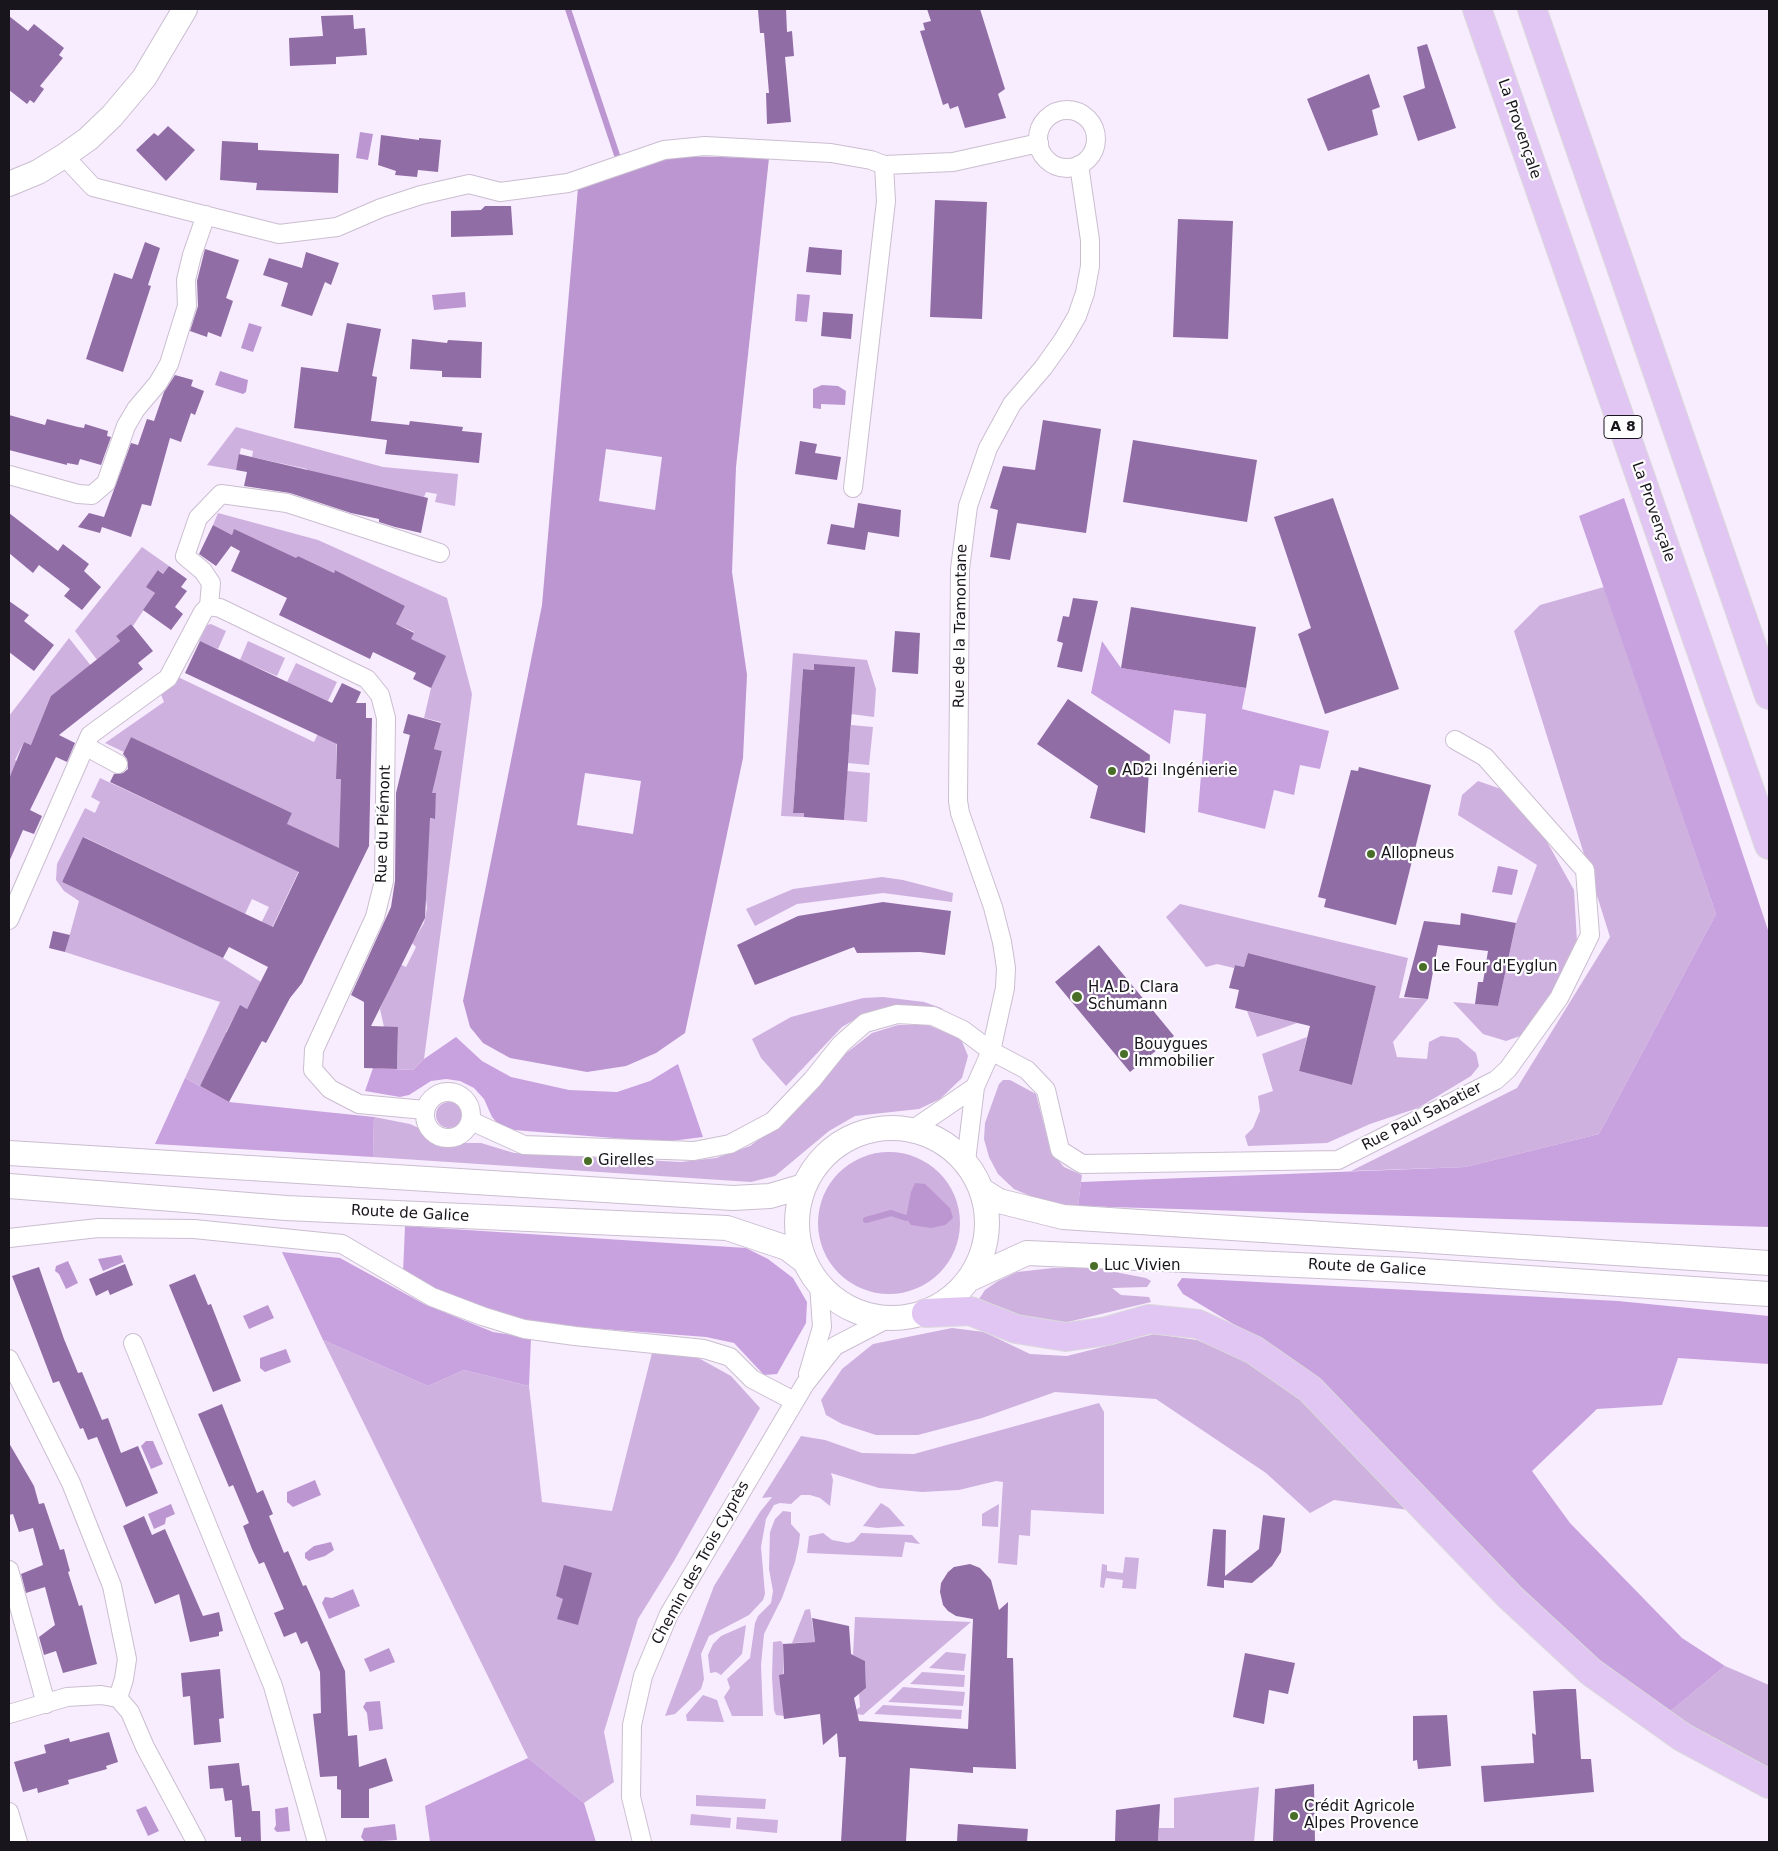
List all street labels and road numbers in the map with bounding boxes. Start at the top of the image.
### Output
street label: La Provençale [1493,77,1545,181]
road number: A 8 [1604,416,1642,438]
street label: La Provençale [1627,460,1679,564]
street label: Rue de la Tramontane [951,544,971,708]
street label: Rue du Piémont [373,765,395,883]
street label: Rue Paul Sabatier [1359,1079,1485,1155]
street label: Route de Galice [350,1202,470,1226]
street label: Route de Galice [1307,1256,1427,1280]
street label: Chemin des Trois Cyprès [649,1478,753,1648]

